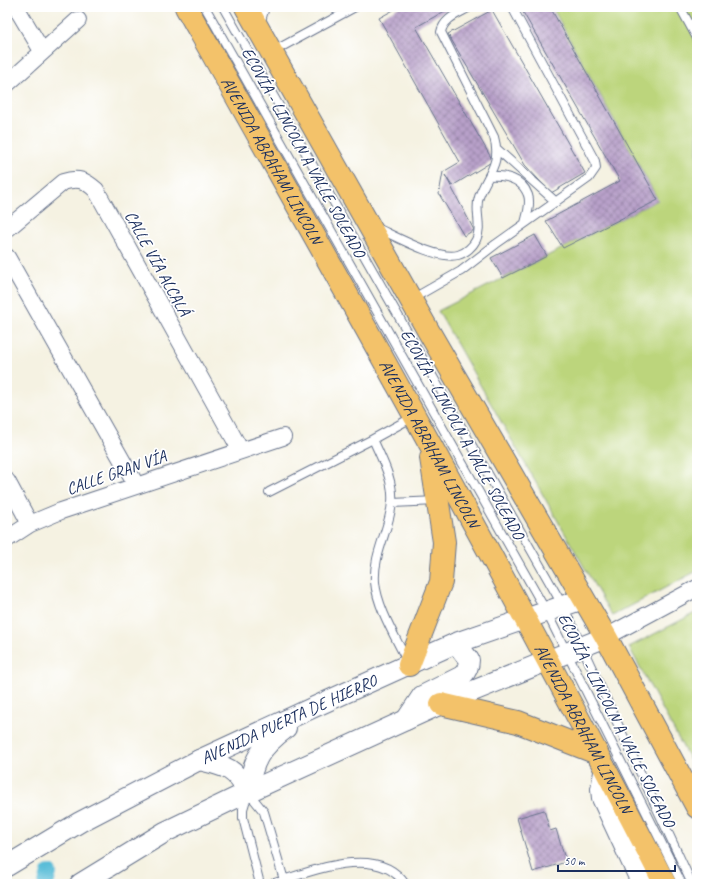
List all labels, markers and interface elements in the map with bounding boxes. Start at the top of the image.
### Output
street label: ECOVÍA - LINCOLN A VALLE SOLEADO [237,43,372,262]
street label: AVENIDA ABRAHAM LINCOLN [216,73,328,250]
street label: CALLE VÍA ALCALÁ [120,207,197,322]
street label: ECOVÍA - LINCOLN A VALLE SOLEADO [396,325,531,544]
street label: AVENIDA ABRAHAM LINCOLN [375,356,485,534]
street label: CALLE GRAN VÍA [63,444,170,499]
street label: ECOVÍA - LINCOLN A VALLE SOLEADO [553,609,681,832]
street label: AVENIDA ABRAHAM LINCOLN [530,641,638,819]
street label: AVENIDA PUERTA DE HIERRO [198,670,382,769]
scale bar [558,847,675,873]
text: 50 m [564,853,586,869]

